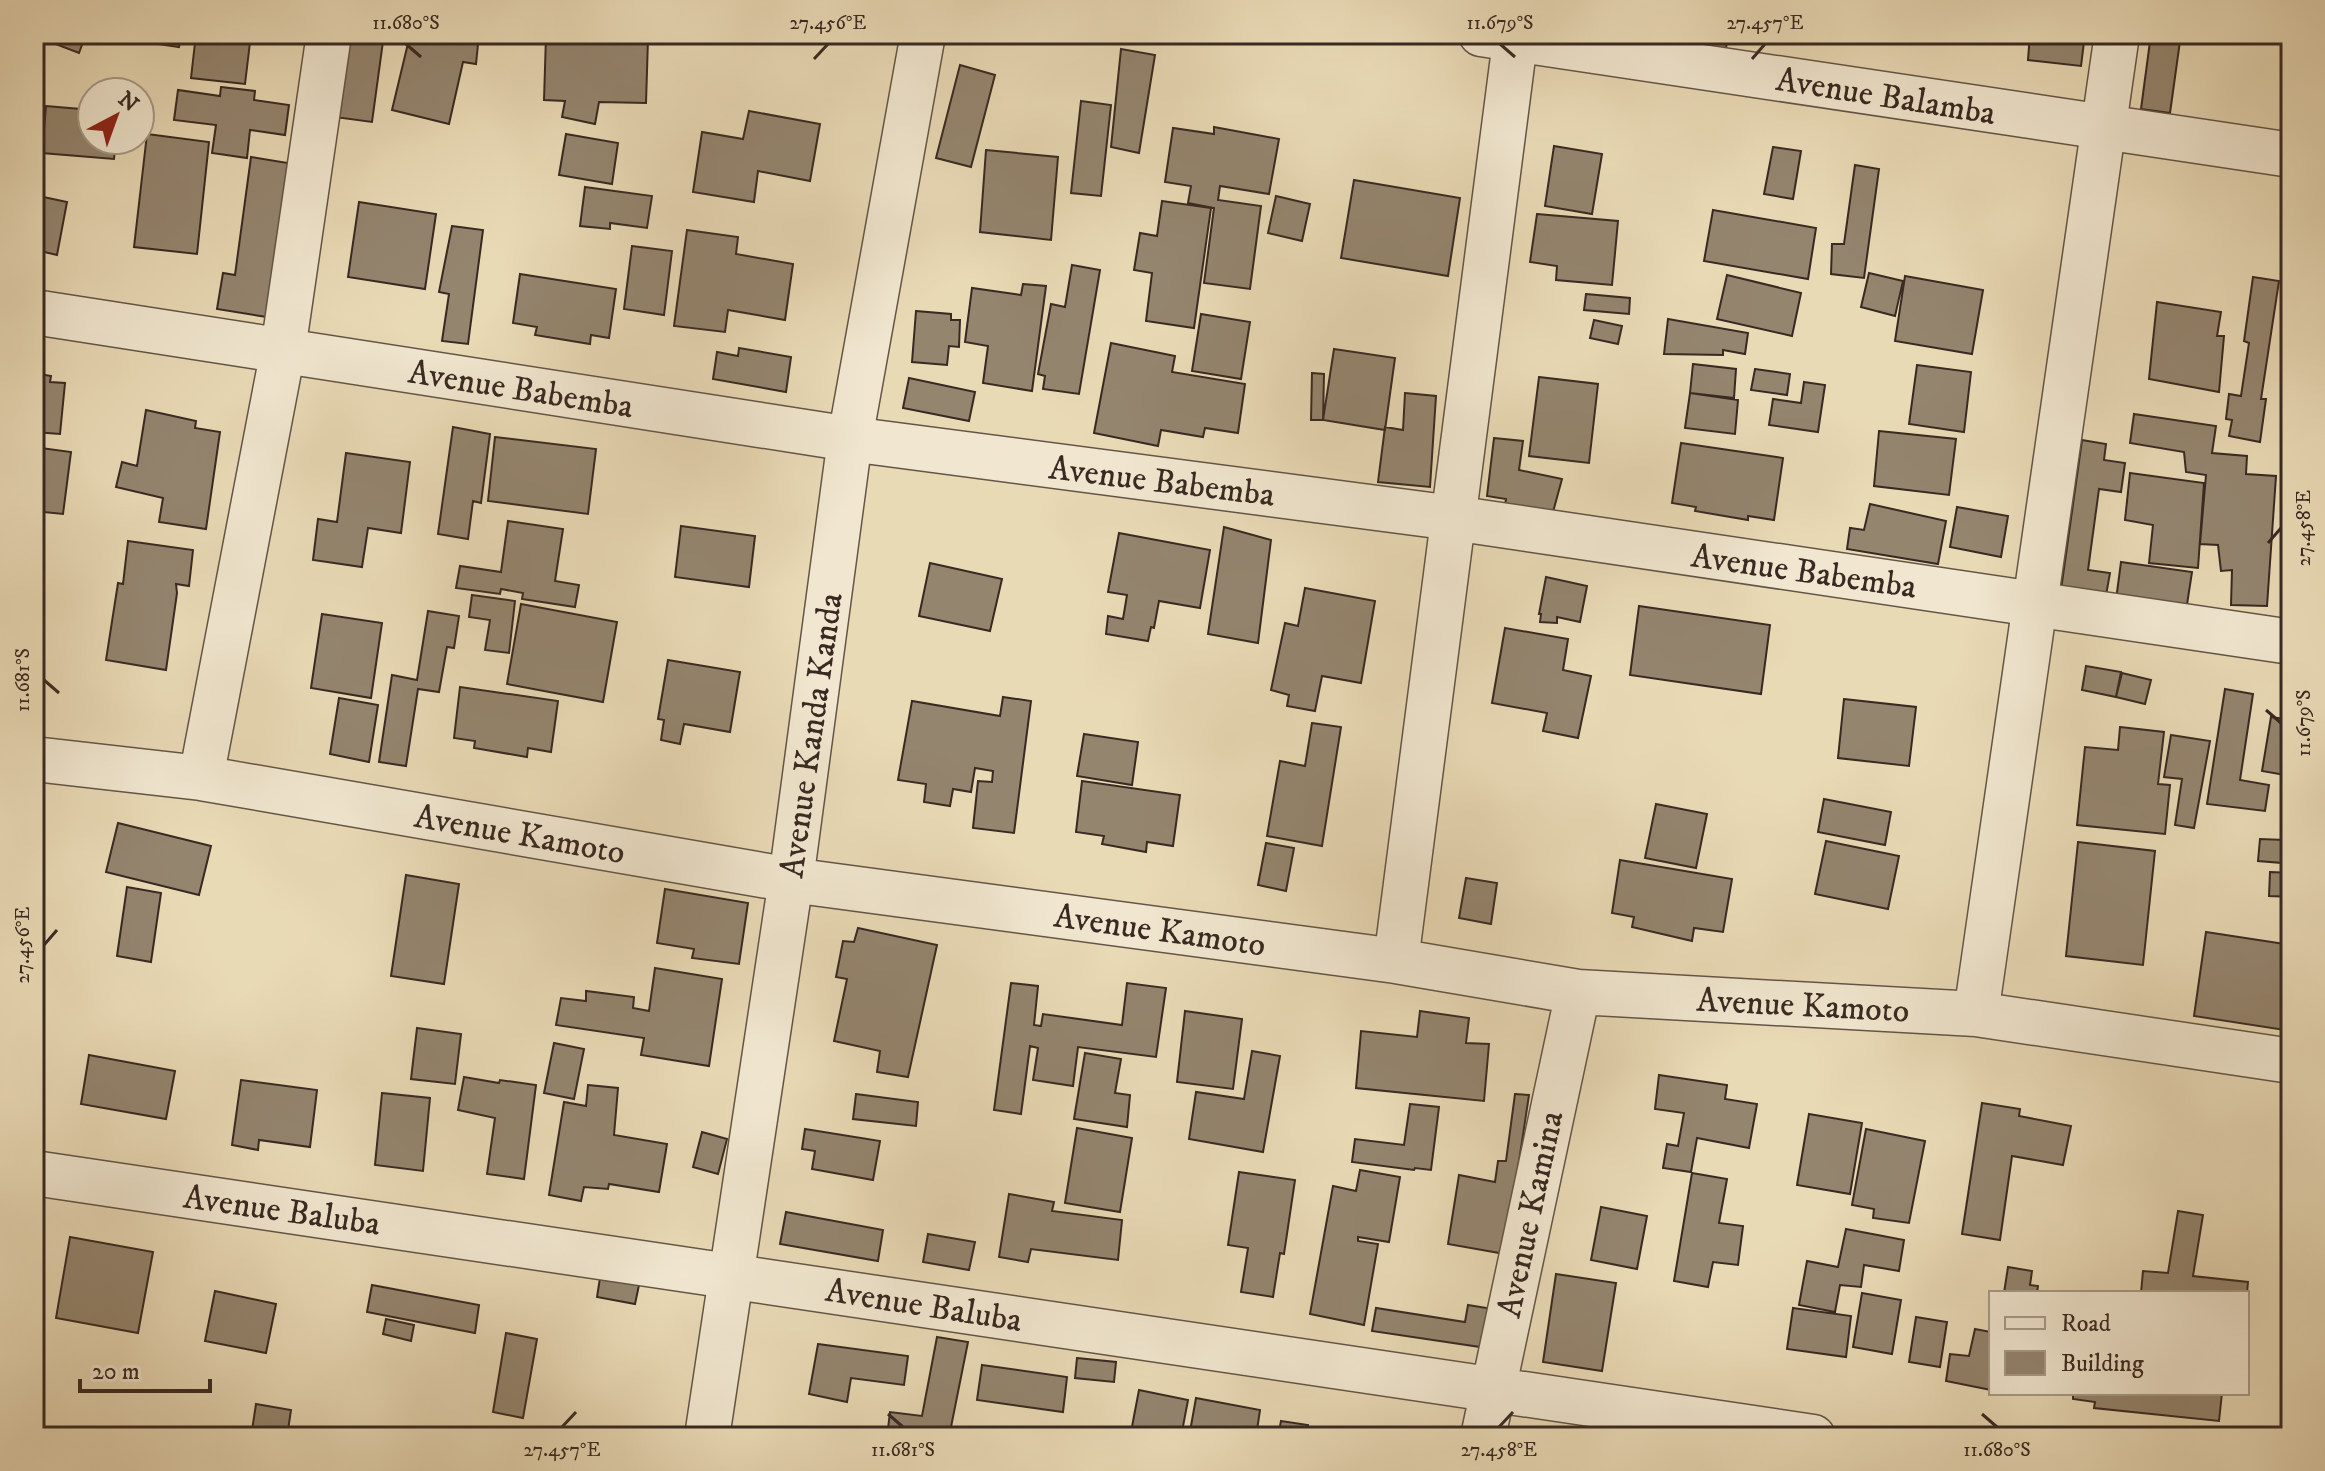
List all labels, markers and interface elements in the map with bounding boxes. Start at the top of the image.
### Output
text: 11.680°S [372,11,440,36]
text: 27.456°E [789,11,867,36]
text: 11.679°S [1466,11,1534,36]
text: 27.457°E [1726,11,1804,36]
street label: Avenue Balamba [1773,59,1999,135]
north arrow [76,76,156,156]
text: N [112,86,144,118]
street label: Avenue Babemba [405,351,637,429]
street label: Avenue Babemba [1047,447,1278,517]
text: 27.458°E [2292,490,2317,566]
street label: Avenue Babemba [1688,535,1920,609]
street label: Avenue Kanda Kanda [771,589,853,881]
text: 11.681°S [11,648,36,712]
text: 11.679°S [2292,689,2317,757]
street label: Avenue Kamoto [411,796,628,874]
street label: Avenue Kamoto [1051,895,1268,967]
text: 27.456°E [11,906,36,984]
street label: Avenue Kamoto [1695,979,1910,1033]
street label: Avenue Kamina [1489,1107,1573,1322]
street label: Avenue Baluba [181,1176,383,1246]
street label: Avenue Baluba [823,1270,1025,1342]
legend [1989,1291,2249,1395]
text: Road [2061,1309,2111,1339]
scale bar [80,1343,210,1393]
text: Building [2061,1349,2144,1379]
text: 20 m [92,1357,140,1387]
text: 27.457°E [523,1438,601,1463]
text: 11.681°S [871,1438,935,1463]
text: 27.458°E [1461,1438,1537,1463]
text: 11.680°S [1963,1438,2031,1463]

